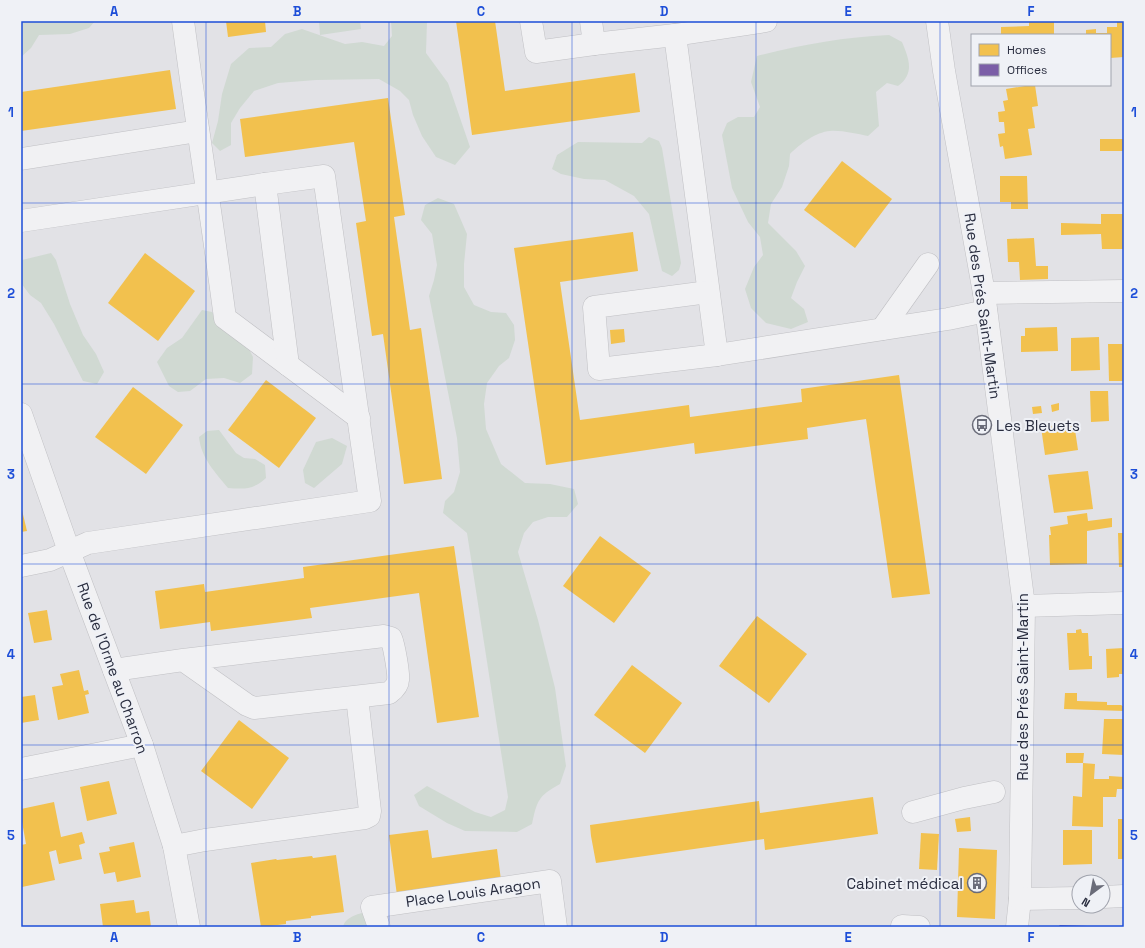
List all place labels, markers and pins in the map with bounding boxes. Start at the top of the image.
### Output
bus stop icon: Les Bleuets [971,414,993,436]
place label: Les Bleuets [996,416,1080,435]
building icon: Cabinet médical [966,872,988,894]
place label: Cabinet médical [846,874,963,893]

